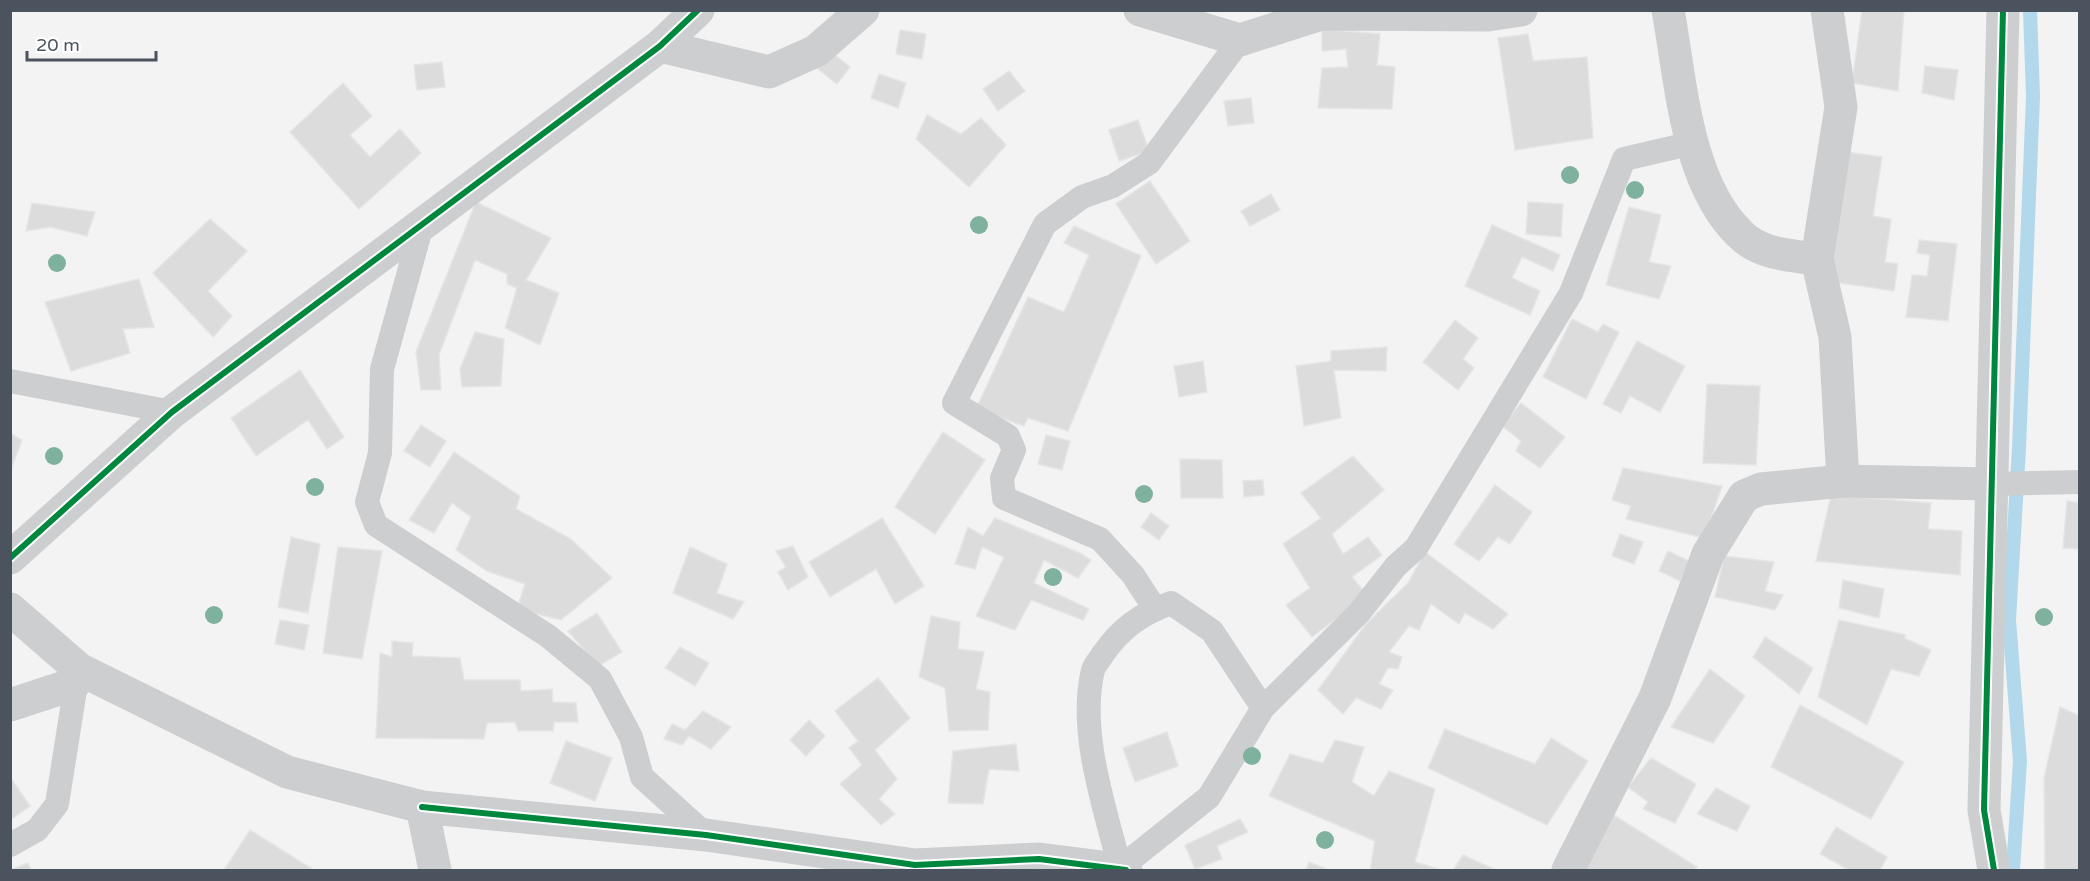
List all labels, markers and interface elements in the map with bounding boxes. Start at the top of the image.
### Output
scale bar [27,24,156,62]
text: 20 m [36,34,80,56]

